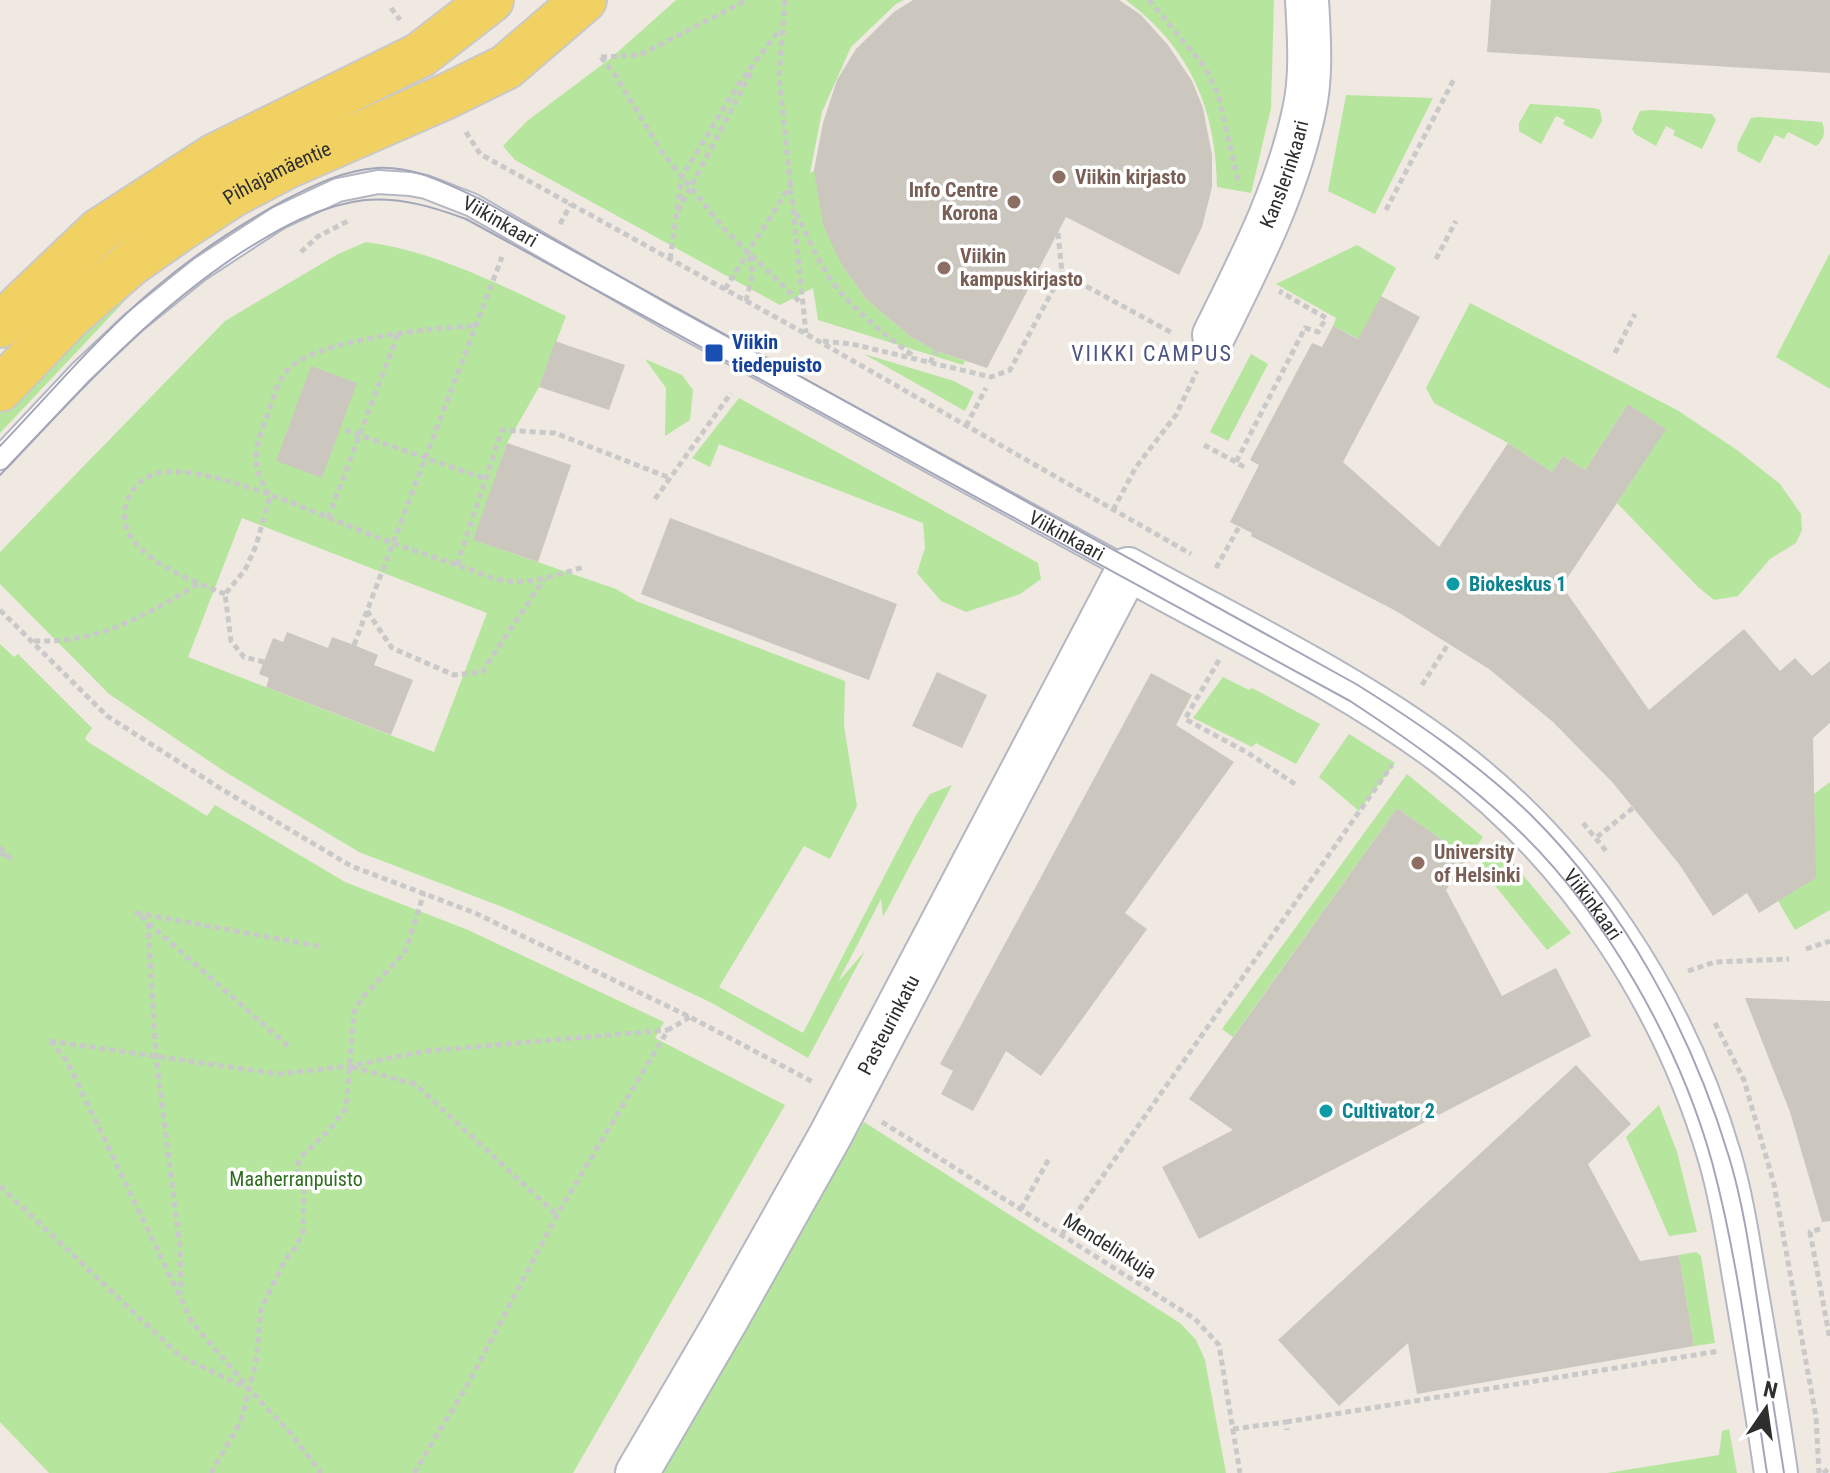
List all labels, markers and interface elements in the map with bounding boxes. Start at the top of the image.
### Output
street label: Kanslerinkaari [1255,118,1314,232]
street label: Pihlajamäentie [218,136,335,210]
place label: Viikin kirjasto [1075,165,1186,189]
marker: Viikin kirjasto [1050,168,1068,186]
place label: Info Centre Korona [909,178,998,225]
street label: Viikinkaari [459,191,542,252]
marker: Info Centre Korona [1005,193,1023,211]
place label: Viikin kampuskirjasto [960,244,1083,291]
marker: Viikin kampuskirjasto [935,259,953,277]
place label: Viikin tiedepuisto [732,330,822,377]
district label: VIIKKI CAMPUS [1071,341,1233,366]
marker: Viikin tiedepuisto [703,342,725,364]
street label: Viikinkaari [1025,505,1109,566]
place label: Biokeskus 1 [1469,572,1566,596]
marker: Biokeskus 1 [1444,575,1462,593]
place label: University of Helsinki [1434,840,1521,887]
marker: University of Helsinki [1409,854,1427,872]
street label: Viikinkaari [1559,864,1627,944]
street label: Pasteurinkatu [852,971,924,1079]
place label: Cultivator 2 [1342,1099,1435,1123]
marker: Cultivator 2 [1317,1102,1335,1120]
park label: Maaherranpuisto [229,1167,363,1191]
street label: Mendelinkuja [1059,1208,1161,1284]
north arrow [1726,1369,1806,1449]
text: N [1761,1376,1780,1404]

